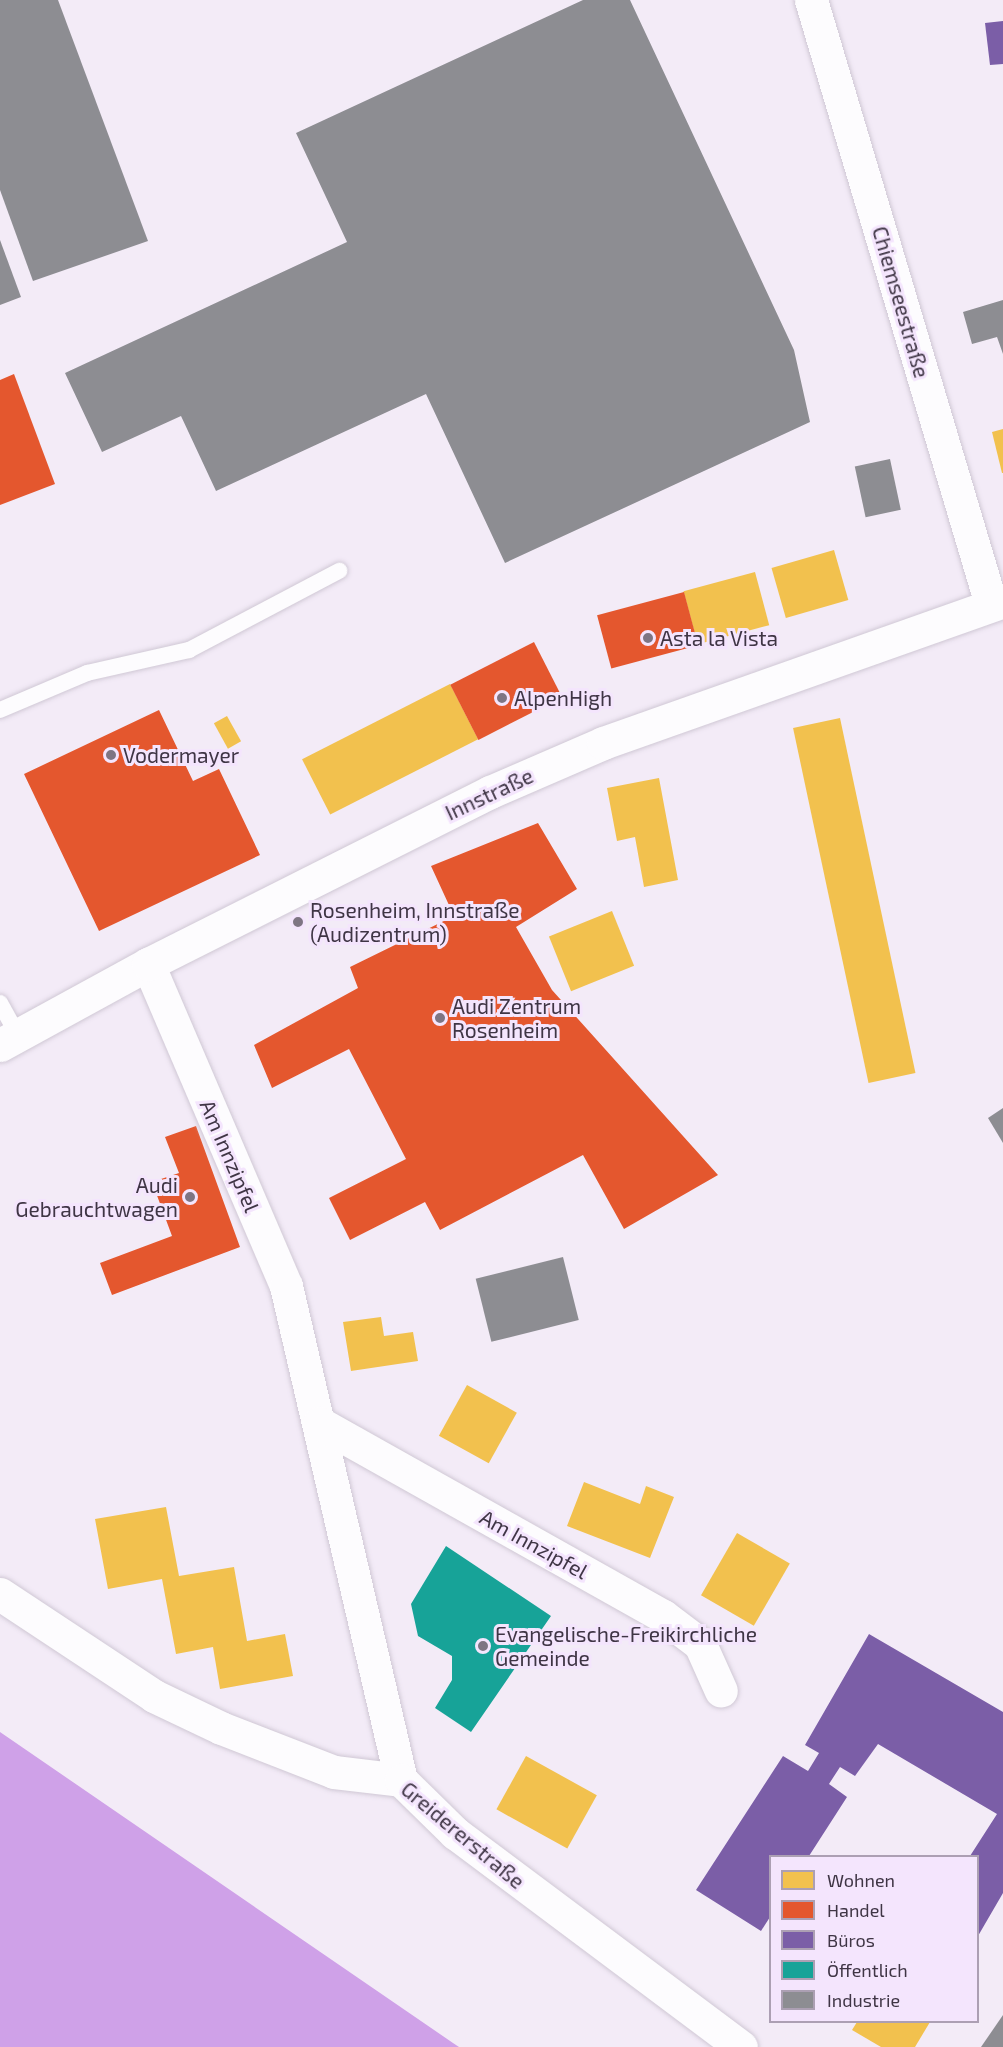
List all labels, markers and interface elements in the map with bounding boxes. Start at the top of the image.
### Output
street label: Chiemseestraße [867,223,935,381]
place label: Asta la Vista [660,625,779,651]
marker: Asta la Vista [641,631,655,645]
place label: AlpenHigh [514,685,612,711]
marker: AlpenHigh [495,691,509,705]
place label: Vodermayer [123,742,239,768]
marker: Vodermayer [104,748,118,762]
street label: Innstraße [441,763,537,825]
place label: Rosenheim, Innstraße (Audizentrum) [310,897,519,947]
marker: Rosenheim, Innstraße (Audizentrum) [291,915,305,929]
place label: Audi Zentrum Rosenheim [452,993,581,1043]
marker: Audi Zentrum Rosenheim [433,1011,447,1025]
street label: Am Innzipfel [195,1096,265,1216]
place label: Audi Gebrauchtwagen [15,1172,178,1222]
marker: Audi Gebrauchtwagen [183,1190,197,1204]
street label: Am Innzipfel [476,1504,592,1584]
place label: Evangelische-Freikirchliche Gemeinde [495,1621,757,1671]
marker: Evangelische-Freikirchliche Gemeinde [476,1639,490,1653]
street label: Greidererstraße [396,1776,530,1894]
legend [769,1855,979,2023]
text: Wohnen [827,1869,895,1891]
text: Handel [827,1899,885,1921]
text: Büros [827,1929,875,1951]
text: Öffentlich [827,1959,908,1981]
text: Industrie [827,1989,900,2011]

